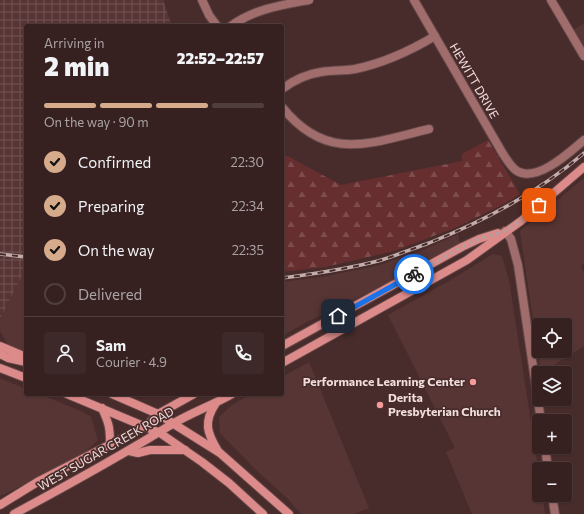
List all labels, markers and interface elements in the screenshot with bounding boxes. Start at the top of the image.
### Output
text: Arriving in [44,35,104,51]
street label: HEWITT DRIVE [448,40,502,121]
text: 22:52–22:57 [177,49,264,67]
text: 2 min [44,50,109,81]
text: On the way · 90 m [44,114,149,130]
icon: check [44,151,66,173]
text: Confirmed [78,153,151,171]
text: 22:30 [231,154,264,170]
pin [522,188,556,222]
icon: bag [528,194,550,216]
icon: check [44,195,66,217]
text: Preparing [78,197,144,215]
text: 22:34 [231,198,264,214]
icon: check [44,239,66,261]
text: On the way [78,241,155,259]
text: 22:35 [232,242,264,258]
courier [394,254,434,294]
icon: bike [403,263,425,285]
text: Delivered [78,285,142,303]
pin [321,299,355,333]
icon: home [327,305,349,327]
map controls [532,318,572,502]
button: locate [532,318,572,358]
button: person [44,332,86,374]
button: phone [222,332,264,374]
text: Sam [96,336,126,354]
text: Courier · 4.9 [96,354,167,370]
button: layers [532,366,572,406]
place label: Performance Learning Center [303,374,465,388]
marker: Performance Learning Center [468,377,478,387]
place label: Derita Presbyterian Church [388,390,501,418]
marker: Derita Presbyterian Church [375,400,385,410]
street label: WEST SUGAR CREEK ROAD [35,403,176,493]
button: + [532,414,572,454]
button: − [532,462,572,502]

